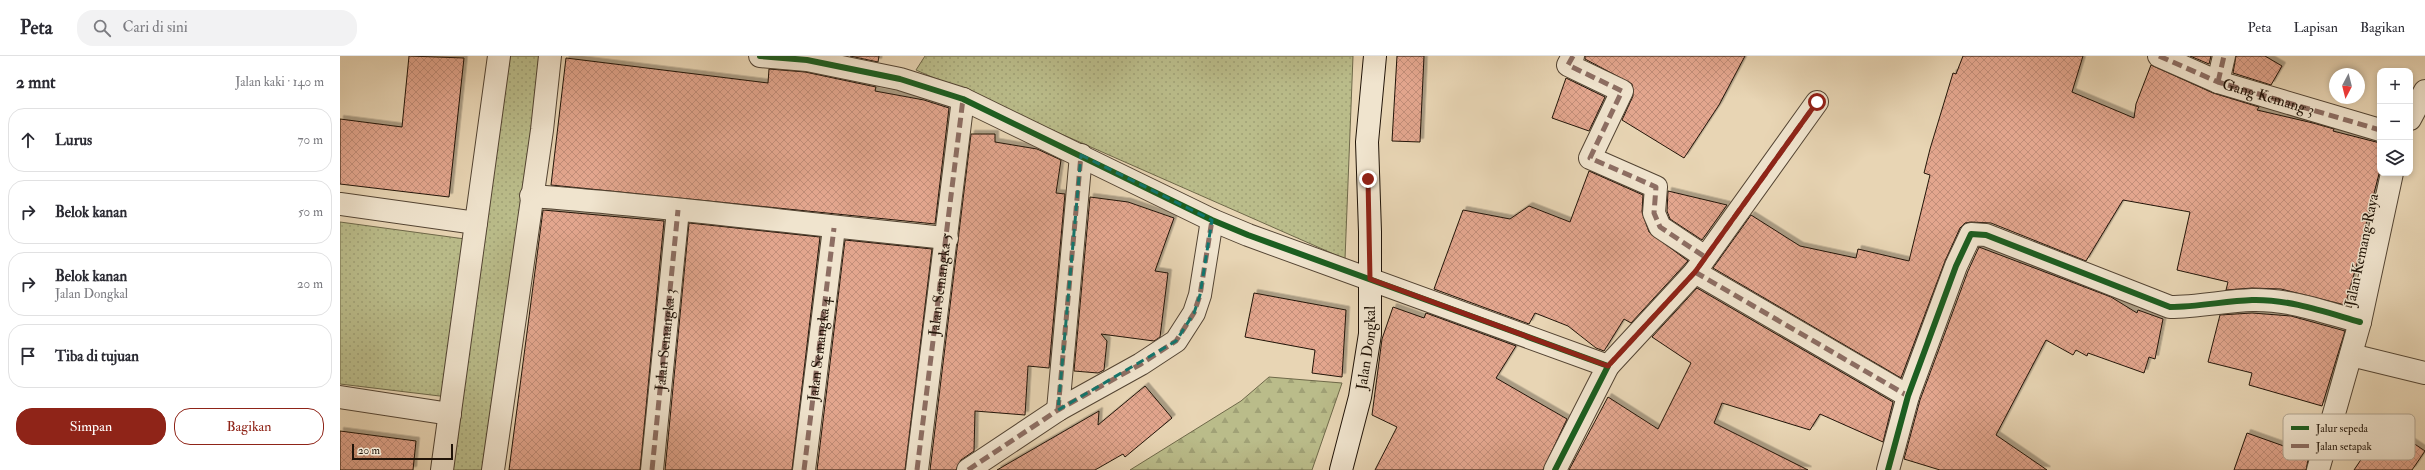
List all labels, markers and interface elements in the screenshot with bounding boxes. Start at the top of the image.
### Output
search box [77,10,357,46]
text: Peta [20,16,53,40]
icon: search [91,17,113,39]
text: Cari di sini [123,18,188,37]
text: Peta [2248,19,2271,36]
text: Lapisan [2293,19,2338,36]
text: Bagikan [2360,19,2405,36]
north arrow [2329,68,2365,104]
map controls [2377,68,2413,176]
button: + [2377,68,2413,104]
text: 2 mnt [16,72,56,93]
text: Jalan kaki · 140 m [235,74,324,90]
street label: Gang Kemang 3 [2220,74,2317,120]
route start [1808,93,1826,111]
button: − [2377,104,2413,140]
icon: ahead [17,129,39,151]
text: Lurus [55,131,92,150]
text: 70 m [298,132,323,148]
button: layers [2377,140,2413,176]
route end [1359,170,1377,188]
street label: Jalan Kemang Raya [2341,191,2384,309]
icon: right [17,201,39,223]
text: Belok kanan [55,203,127,222]
text: 50 m [298,204,323,220]
street label: Jalan Semangka 5 [924,232,956,338]
text: Belok kanan [55,267,127,286]
icon: right [17,273,39,295]
text: 20 m [297,276,323,292]
text: Jalan Dongkal [55,286,128,302]
street label: Jalan Semangka 3 [650,288,680,393]
street label: Jalan Semangka 4 [803,295,835,403]
street label: Jalan Dongkal [1352,306,1380,392]
icon: arrive [17,345,39,367]
text: Tiba di tujuan [55,347,139,366]
button: Simpan [16,408,166,445]
button: Bagikan [174,408,324,445]
legend [2283,414,2415,460]
text: Jalur sepeda [2315,422,2369,436]
text: Jalan setapak [2315,440,2373,454]
scale bar [352,442,453,461]
text: 20 m [358,444,380,457]

